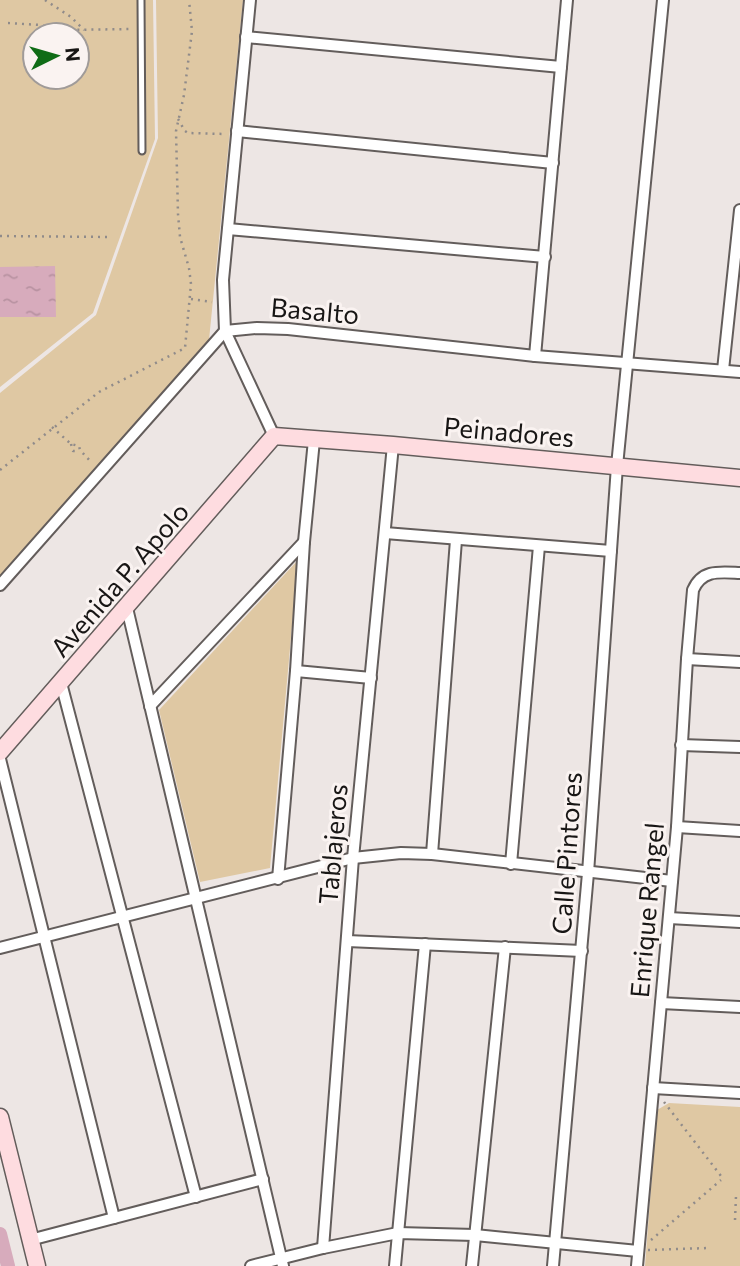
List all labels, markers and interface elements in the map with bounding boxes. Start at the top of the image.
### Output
north arrow [21,21,91,91]
text: N [61,46,86,63]
street label: Basalto [270,291,360,329]
street label: Peinadores [442,410,576,452]
street label: Avenida P. Apolo [44,495,194,663]
street label: Calle Pintores [545,771,587,935]
street label: Tablajeros [311,782,353,906]
street label: Enrique Rangel [623,821,669,999]

